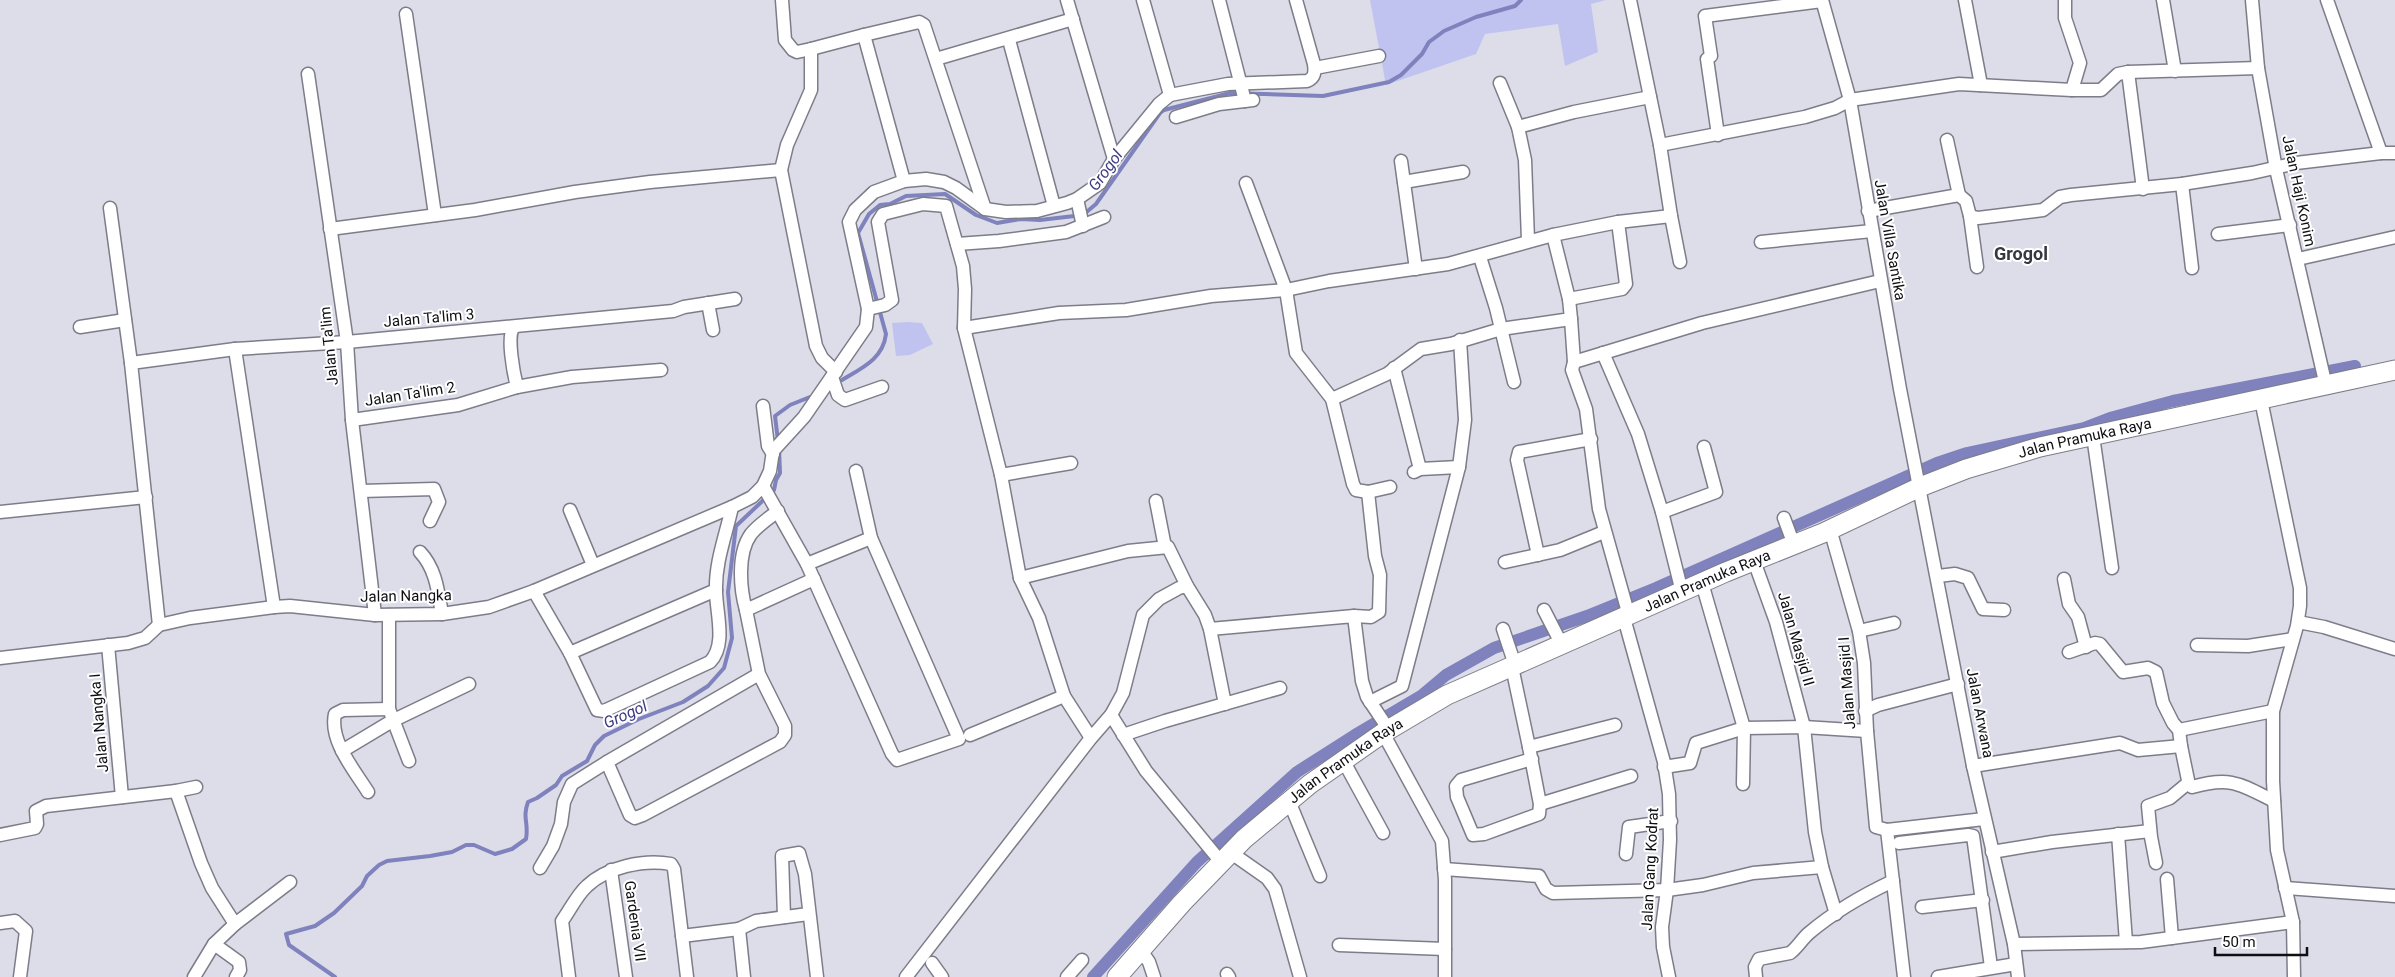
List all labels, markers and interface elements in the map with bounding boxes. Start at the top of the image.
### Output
street label: Jalan Haji Konim [2278,134,2320,248]
water label: Grogol [1084,146,1127,194]
street label: Jalan Villa Santika [1871,178,1909,302]
district label: Grogol [1994,243,2048,264]
street label: Jalan Ta'lim 3 [383,305,475,331]
street label: Jalan Ta'lim [316,306,342,386]
street label: Jalan Ta'lim 2 [364,378,456,410]
street label: Jalan Pramuka Raya [2016,414,2153,462]
street label: Jalan Pramuka Raya [1641,546,1773,616]
street label: Jalan Nangka [360,586,452,606]
street label: Jalan Masjid II [1774,590,1818,688]
street label: Jalan Masjid I [1835,636,1859,730]
street label: Jalan Arwana [1962,667,1998,759]
street label: Jalan Nangka I [86,673,112,773]
water label: Grogol [600,696,650,732]
street label: Jalan Pramuka Raya [1285,714,1406,807]
street label: Jalan Gang Kodrat [1638,807,1662,931]
street label: Gardenia VII [620,880,650,962]
scale bar [2215,924,2308,956]
text: 50 m [2222,933,2256,951]

